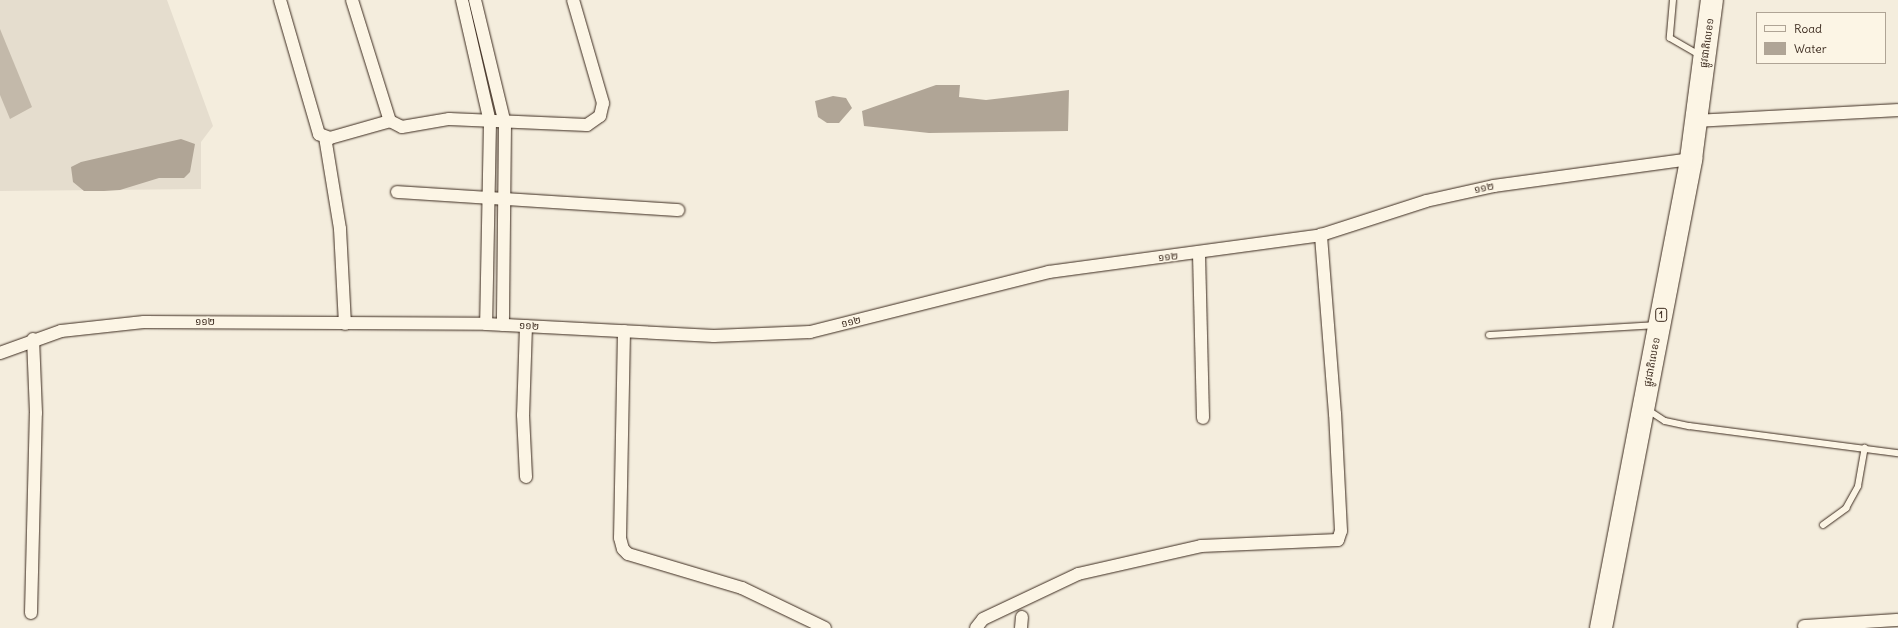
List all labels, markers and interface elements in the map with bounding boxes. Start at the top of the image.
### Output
legend [1756,12,1886,64]
street label: ផ្លូវជាតិលេខ១ [1698,17,1716,69]
text: Road [1794,21,1822,36]
text: Water [1794,41,1827,56]
street label: ១១២ [1473,180,1495,196]
street label: ១១២ [1157,250,1179,264]
road number: 1 [1655,308,1667,322]
street label: ១១២ [840,314,862,330]
street label: ១១២ [195,316,215,328]
street label: ១១២ [519,319,539,333]
street label: ផ្លូវជាតិលេខ១ [1641,336,1663,388]

